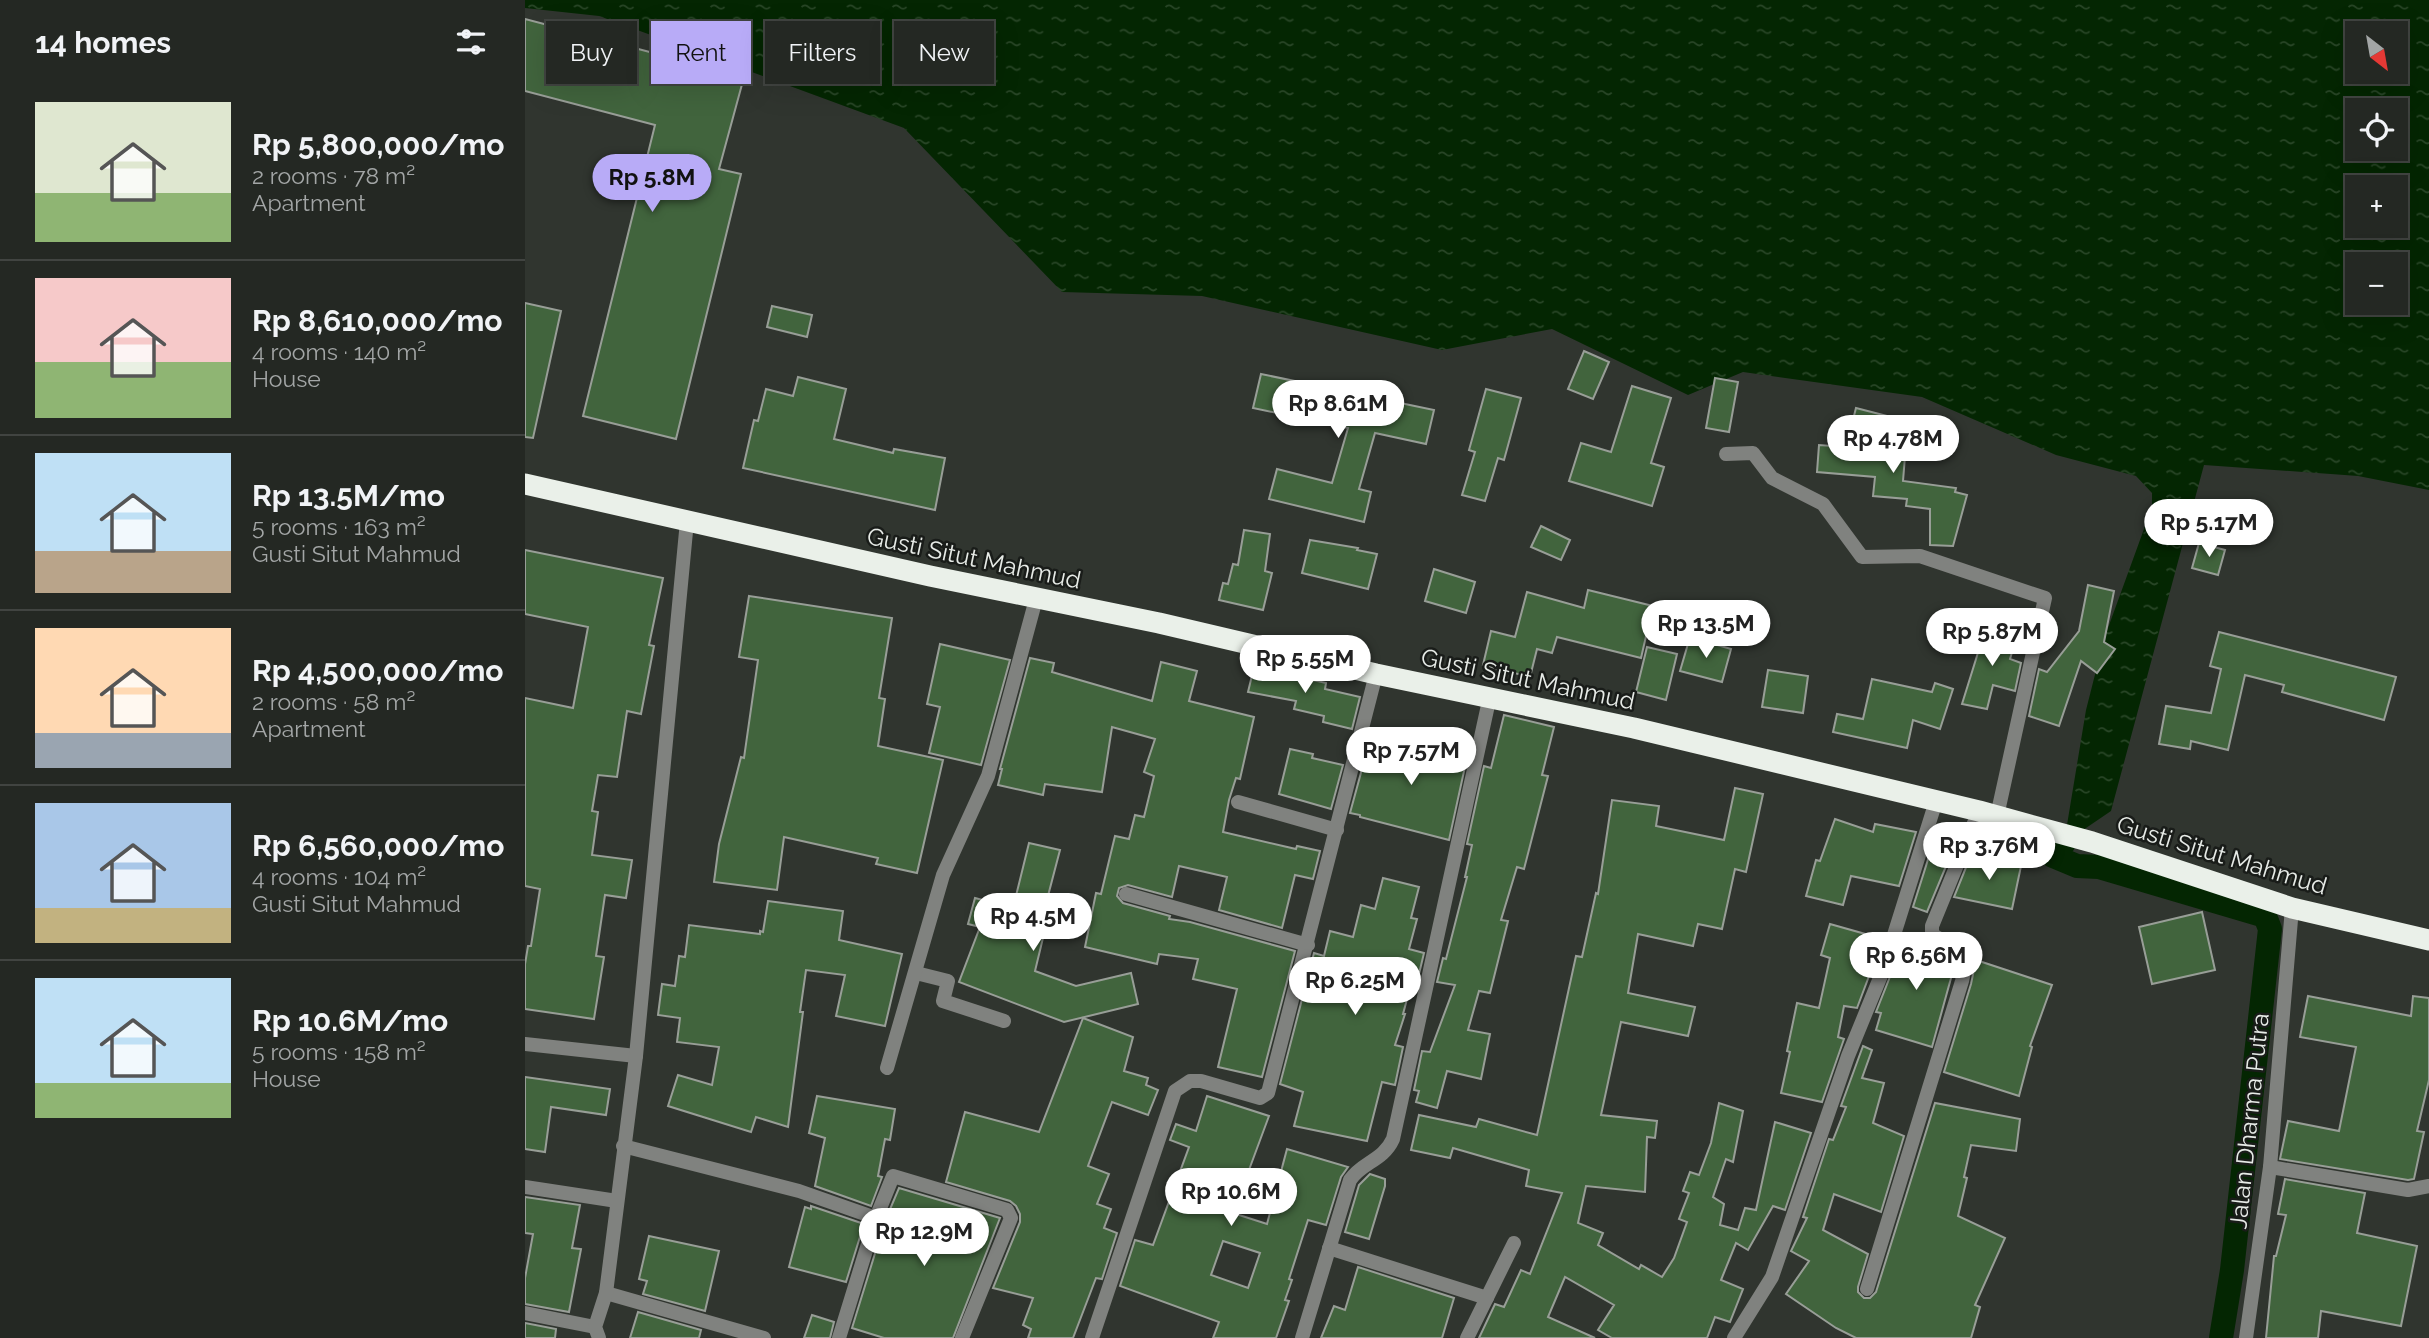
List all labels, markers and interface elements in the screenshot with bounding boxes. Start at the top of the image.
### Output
chip: Buy [546,21,637,84]
chip: Rent [651,21,751,84]
chip: Filters [765,21,880,84]
chip: New [894,21,994,84]
north arrow [2345,21,2408,84]
map controls [2345,21,2408,315]
icon: filters [452,23,490,61]
text: 14 homes [35,25,171,60]
button: locate [2345,98,2408,161]
text: Rp 5,800,000/mo [252,127,505,162]
icon: home [91,130,175,214]
pin: Rp 5.8M [587,154,717,214]
text: 2 rooms · 78 m² [252,162,415,189]
text: Rp 5.8M [609,163,696,190]
button: + [2345,175,2408,238]
text: Apartment [252,189,366,216]
button: − [2345,252,2408,315]
text: Rp 8,610,000/mo [252,303,503,338]
icon: home [91,306,175,390]
text: 4 rooms · 140 m² [252,338,426,365]
text: House [252,365,321,392]
pin: Rp 8.61M [1266,380,1410,440]
text: Rp 8.61M [1288,389,1388,416]
pin: Rp 4.78M [1821,416,1965,475]
text: Rp 4.78M [1843,424,1943,451]
text: Rp 13.5M/mo [252,478,445,513]
icon: home [91,481,175,565]
pin: Rp 5.17M [2137,500,2281,559]
text: Rp 5.17M [2160,508,2258,535]
text: 5 rooms · 163 m² [252,513,426,540]
street label: Gusti Situt Mahmud [864,521,1084,595]
text: Gusti Situt Mahmud [252,540,461,567]
pin: Rp 13.5M [1634,600,1778,660]
pin: Rp 5.87M [1920,608,2064,668]
text: Rp 13.5M [1657,609,1755,636]
text: Rp 5.87M [1942,617,2042,644]
pin: Rp 5.55M [1233,636,1377,695]
street label: Gusti Situt Mahmud [1418,642,1638,716]
text: Rp 5.55M [1256,644,1354,671]
text: Rp 4,500,000/mo [252,653,504,688]
icon: home [91,656,175,740]
text: 2 rooms · 58 m² [252,688,415,715]
text: Apartment [252,715,366,742]
pin: Rp 7.57M [1339,728,1483,787]
text: Rp 7.57M [1362,736,1460,763]
street label: Gusti Situt Mahmud [2114,809,2330,901]
pin: Rp 3.76M [1917,822,2061,882]
text: Rp 6,560,000/mo [252,828,504,863]
icon: home [91,831,175,915]
text: Rp 3.76M [1939,831,2039,858]
text: 4 rooms · 104 m² [252,863,426,890]
text: Gusti Situt Mahmud [252,890,461,917]
pin: Rp 4.5M [968,894,1098,953]
text: Rp 4.5M [990,902,1076,929]
pin: Rp 6.56M [1844,932,1988,992]
text: Rp 6.56M [1865,941,1967,968]
pin: Rp 6.25M [1283,958,1427,1017]
text: Rp 6.25M [1305,966,1405,993]
text: Rp 10.6M/mo [252,1003,448,1038]
icon: home [91,1006,175,1090]
street label: Jalan Dharma Putra [2223,1012,2275,1230]
text: 5 rooms · 158 m² [252,1038,426,1065]
text: House [252,1065,321,1092]
pin: Rp 10.6M [1159,1168,1303,1228]
text: Rp 10.6M [1181,1177,1281,1204]
pin: Rp 12.9M [852,1208,996,1268]
text: Rp 12.9M [875,1217,973,1244]

